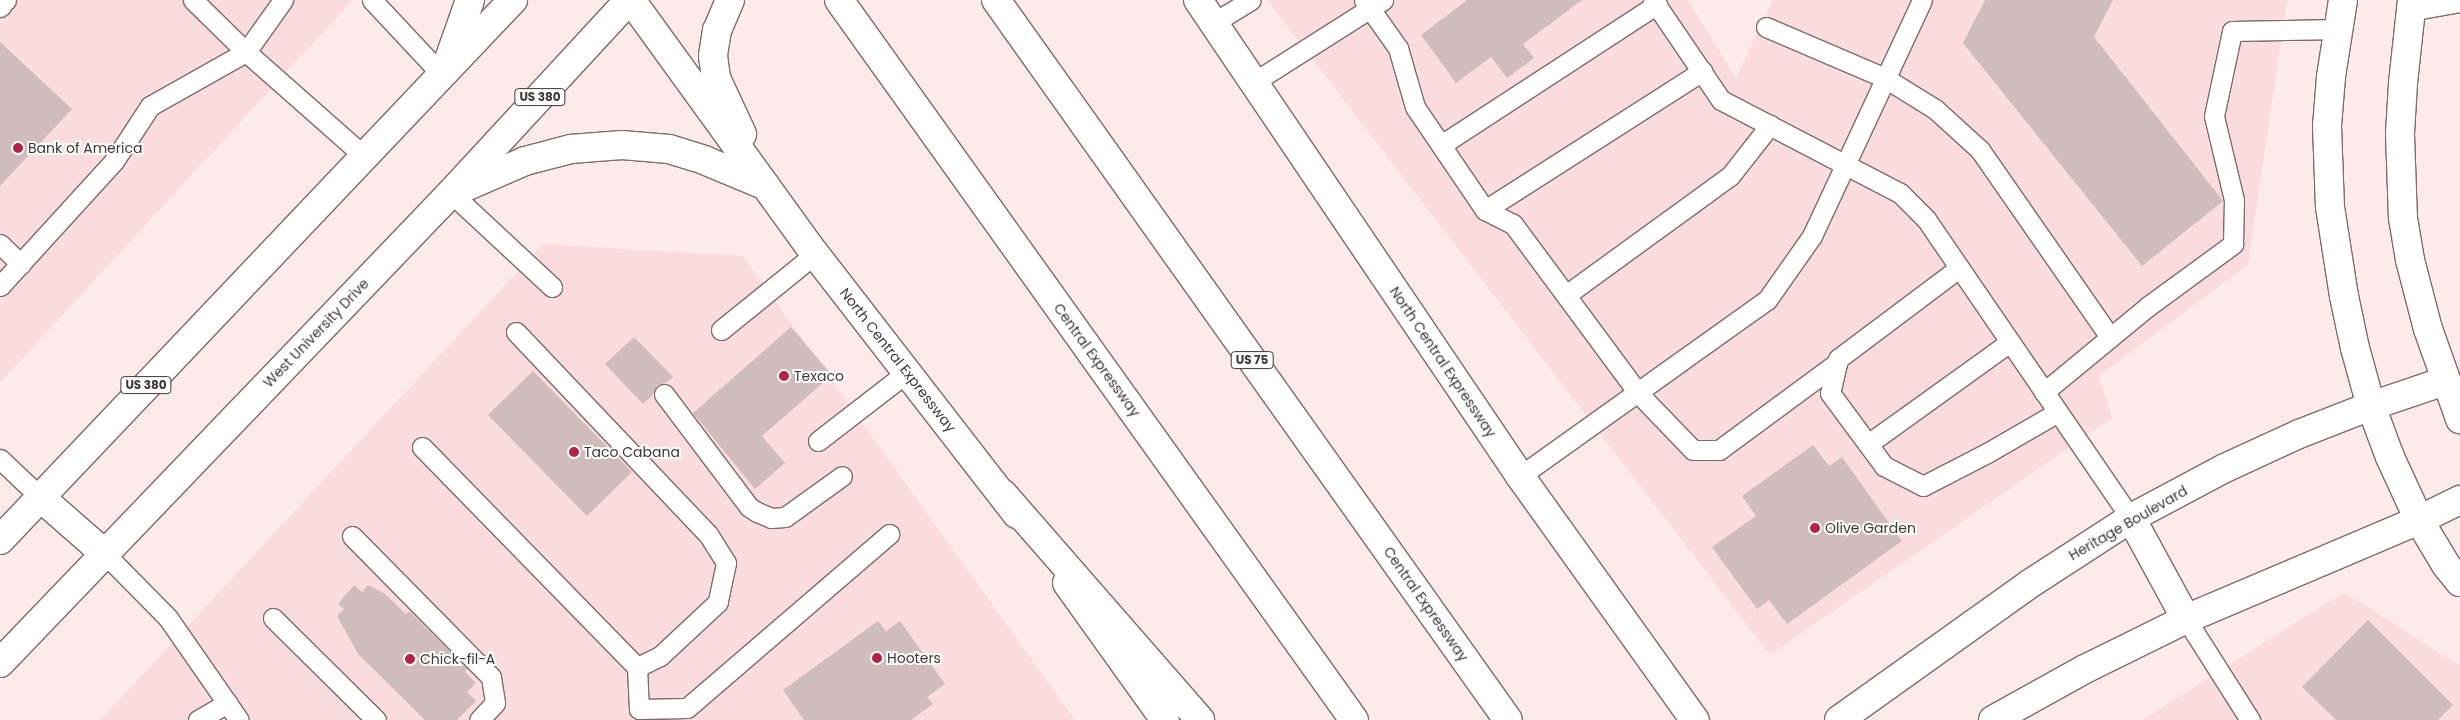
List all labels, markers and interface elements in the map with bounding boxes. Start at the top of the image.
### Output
road number: US 380 [514,88,566,106]
place label: Bank of America [28,140,142,156]
marker: Bank of America [12,142,24,154]
street label: West University Drive [260,275,372,391]
street label: North Central Expressway [1386,284,1500,440]
street label: North Central Expressway [837,285,959,435]
street label: Central Expressway [1050,300,1144,420]
road number: US 75 [1230,350,1274,370]
place label: Texaco [794,368,844,384]
marker: Texaco [778,370,790,382]
road number: US 380 [120,376,172,394]
place label: Taco Cabana [584,444,680,460]
marker: Taco Cabana [568,446,580,458]
street label: Heritage Boulevard [2066,482,2190,564]
place label: Olive Garden [1825,520,1916,536]
marker: Olive Garden [1809,522,1821,534]
street label: Central Expressway [1380,543,1472,665]
place label: Hooters [887,650,941,666]
place label: Chick-fil-A [420,651,495,667]
marker: Hooters [871,652,883,664]
marker: Chick-fil-A [404,653,416,665]

